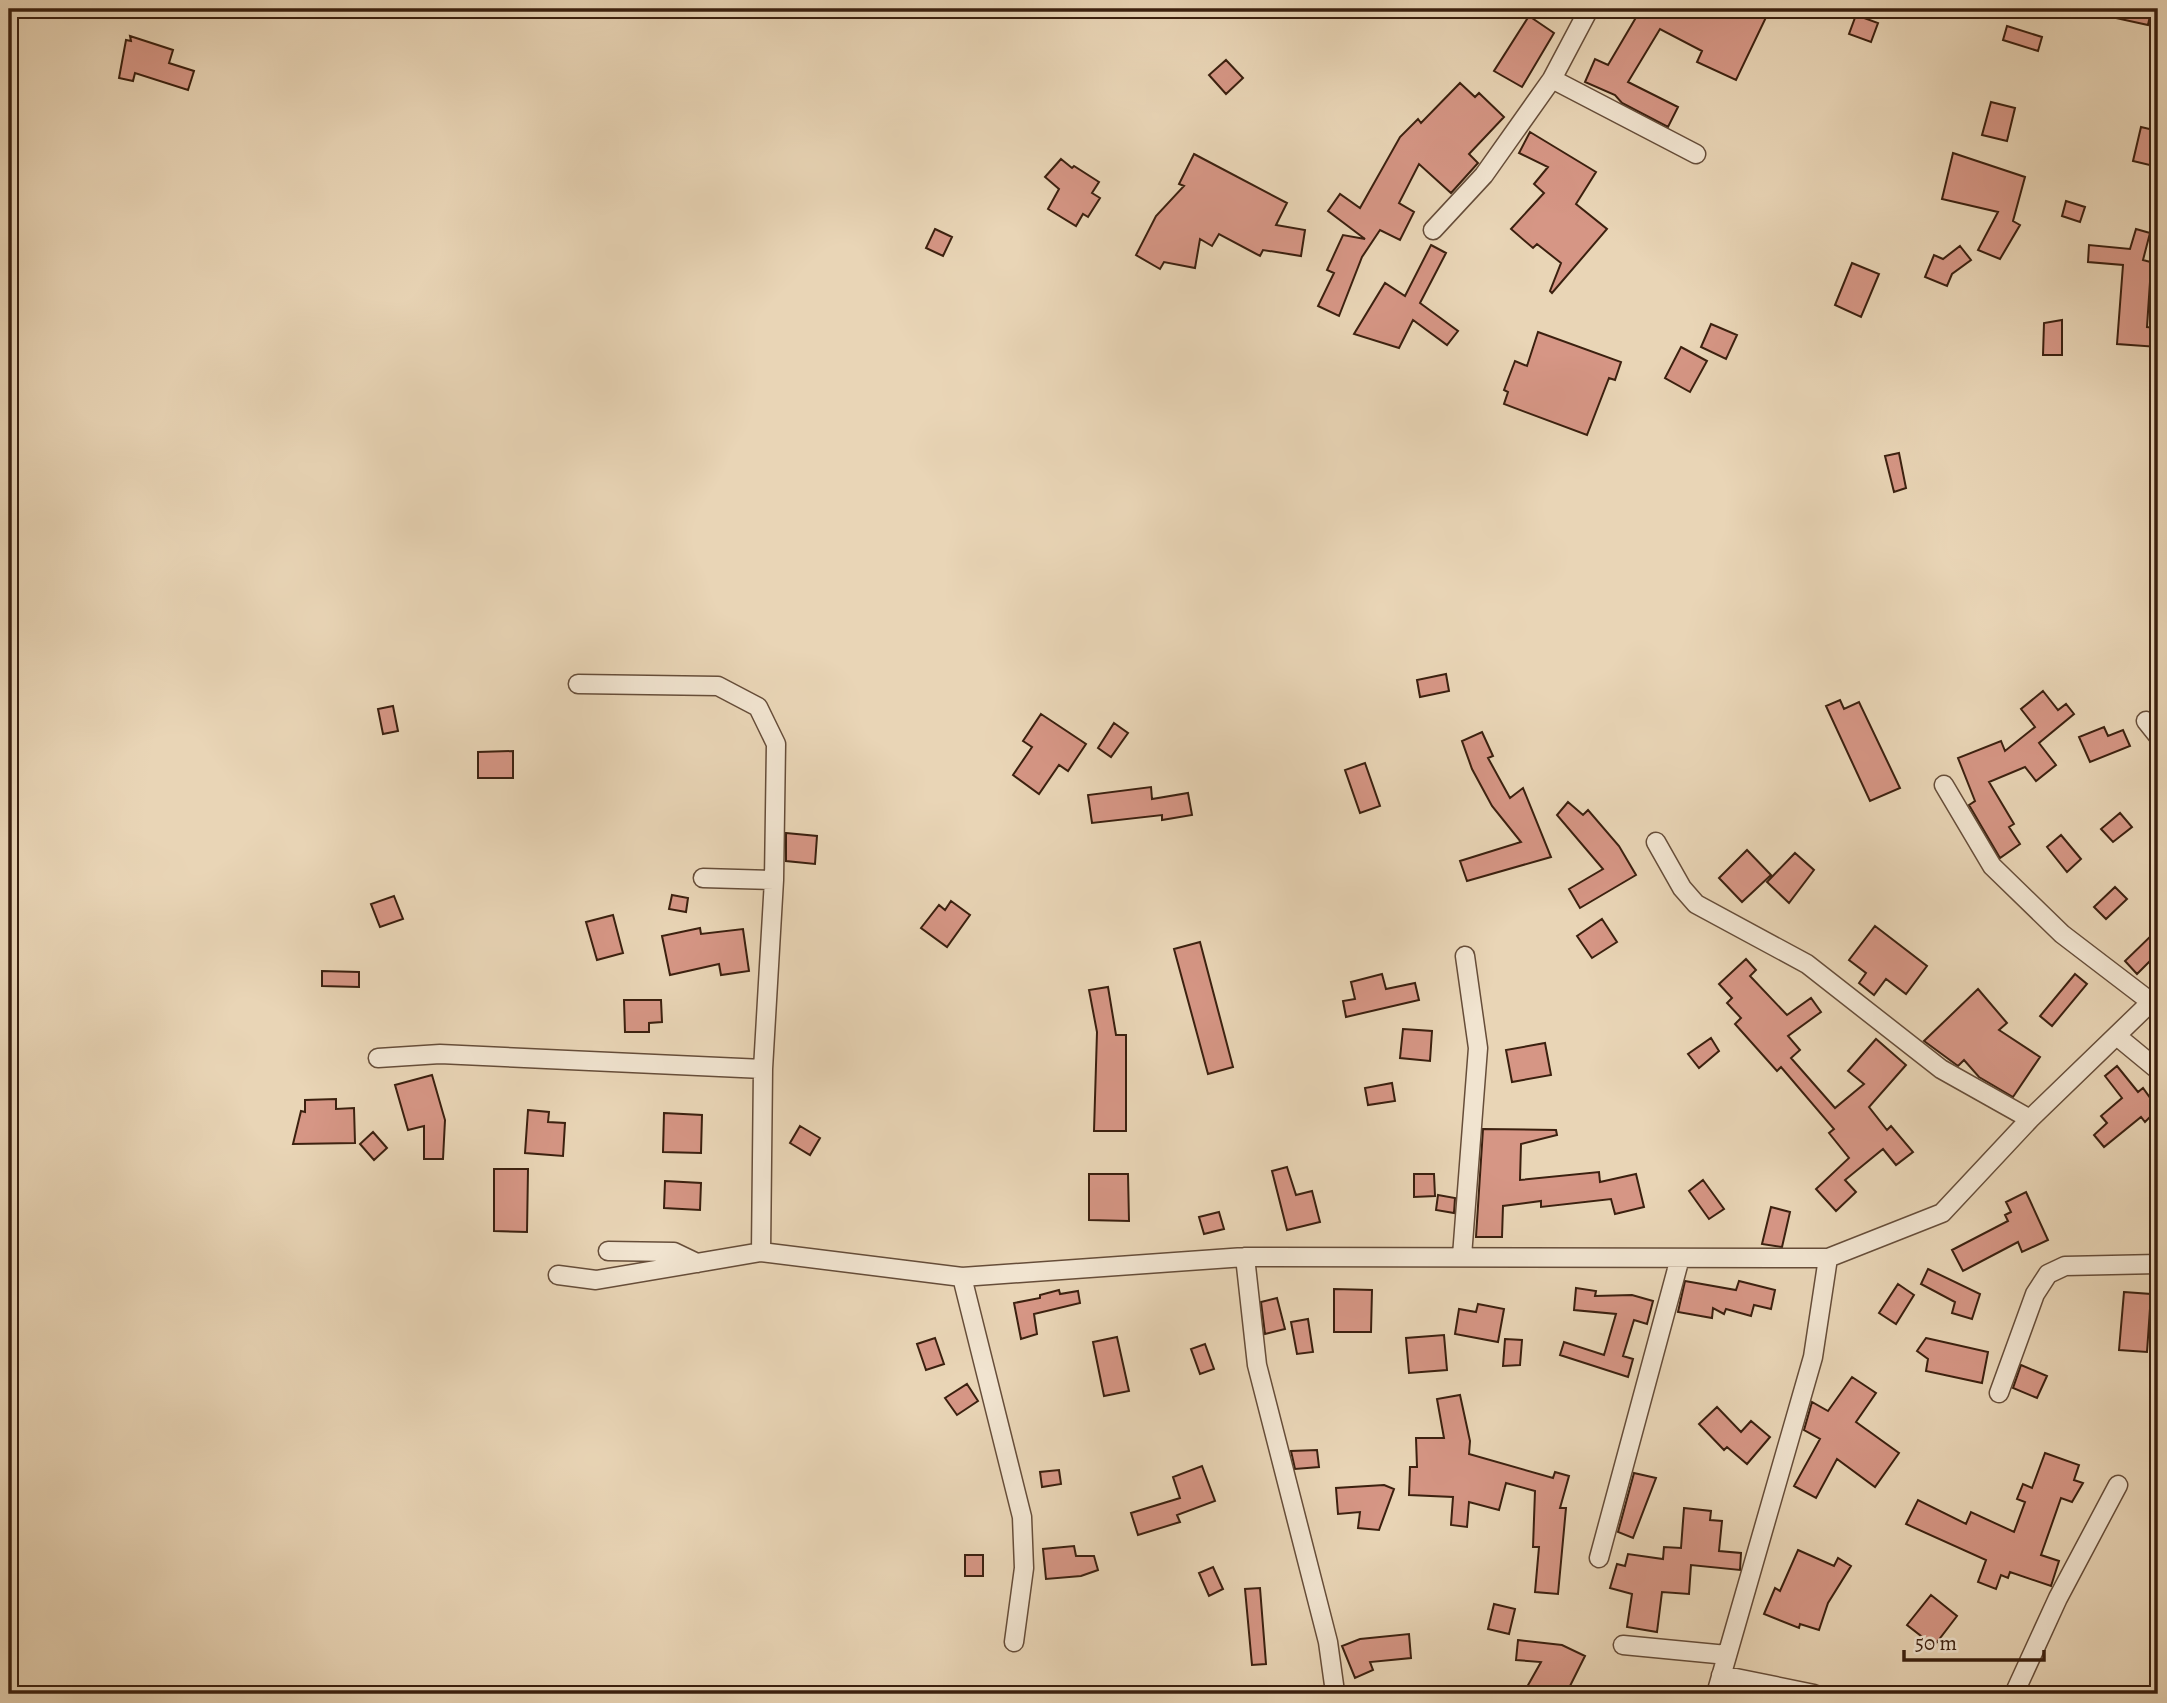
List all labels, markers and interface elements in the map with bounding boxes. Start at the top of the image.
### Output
scale bar [1904,1619,2044,1663]
text: 50 m [1915,1629,1957,1657]

